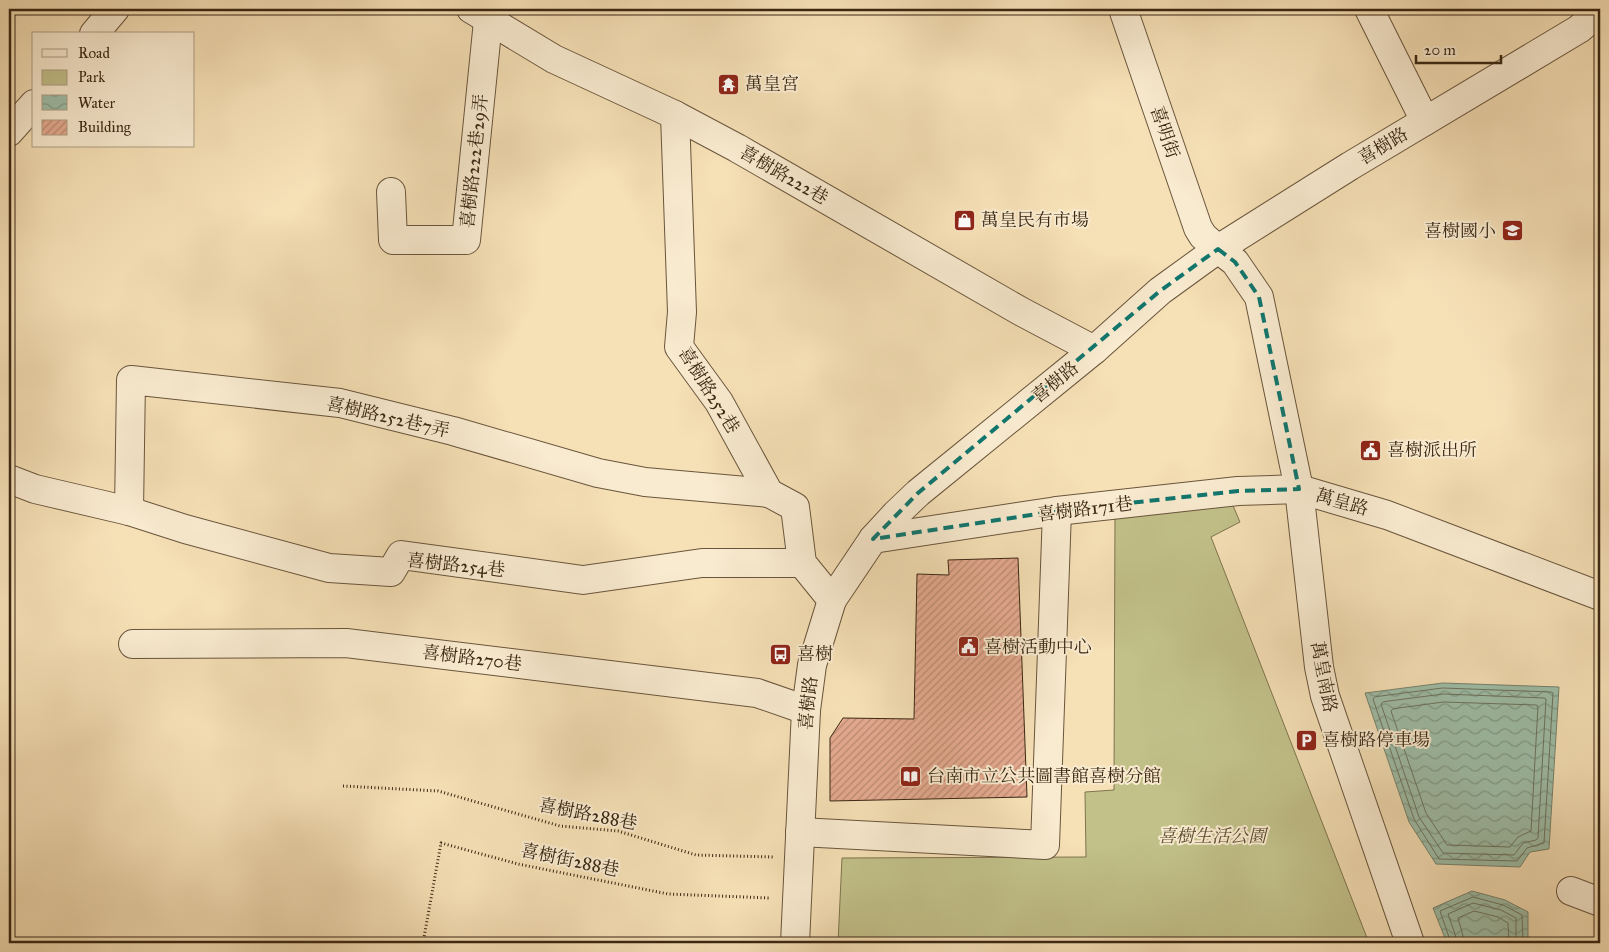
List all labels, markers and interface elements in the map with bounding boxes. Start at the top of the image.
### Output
legend [32,32,195,148]
scale bar [1416,32,1502,64]
text: 20 m [1424,41,1456,59]
text: Road [78,44,110,62]
text: Park [78,68,105,86]
temple icon: 萬皇宮 [717,72,741,96]
place label: 萬皇宮 [745,73,799,95]
street label: 喜樹路222巷29弄 [456,93,492,229]
text: Water [78,94,115,112]
street label: 喜明街 [1146,103,1184,161]
text: Building [78,118,132,136]
street label: 喜樹路 [1354,123,1412,169]
street label: 喜樹路222巷 [736,141,832,209]
shop icon: 萬皇民有市場 [953,208,977,232]
place label: 萬皇民有市場 [981,209,1089,231]
school or university icon: 喜樹國小 [1500,219,1524,243]
place label: 喜樹國小 [1424,220,1496,242]
street label: 喜樹路252巷 [674,343,744,437]
street label: 喜樹路 [1027,356,1083,408]
street label: 喜樹路252巷7弄 [324,392,452,442]
public building icon: 喜樹派出所 [1359,438,1383,462]
place label: 喜樹派出所 [1387,439,1477,461]
street label: 萬皇路 [1313,484,1371,520]
street label: 喜樹路171巷 [1036,492,1134,526]
street label: 喜樹路254巷 [406,549,506,581]
public building icon: 喜樹活動中心 [956,635,980,659]
place label: 喜樹活動中心 [984,636,1092,658]
street label: 萬皇南路 [1306,640,1342,714]
street label: 喜樹路270巷 [421,641,523,675]
bus stop icon: 喜樹 [769,642,793,666]
place label: 喜樹 [797,643,833,665]
street label: 喜樹路 [794,675,822,731]
parking icon: 喜樹路停車場 [1294,728,1318,752]
place label: 喜樹路停車場 [1322,729,1430,751]
library icon: 台南市立公共圖書館喜樹分館 [899,764,923,788]
place label: 台南市立公共圖書館喜樹分館 [927,765,1161,787]
street label: 喜樹路288巷 [537,794,639,834]
park label: 喜樹生活公園 [1158,825,1269,847]
street label: 喜樹街288巷 [519,839,621,881]

